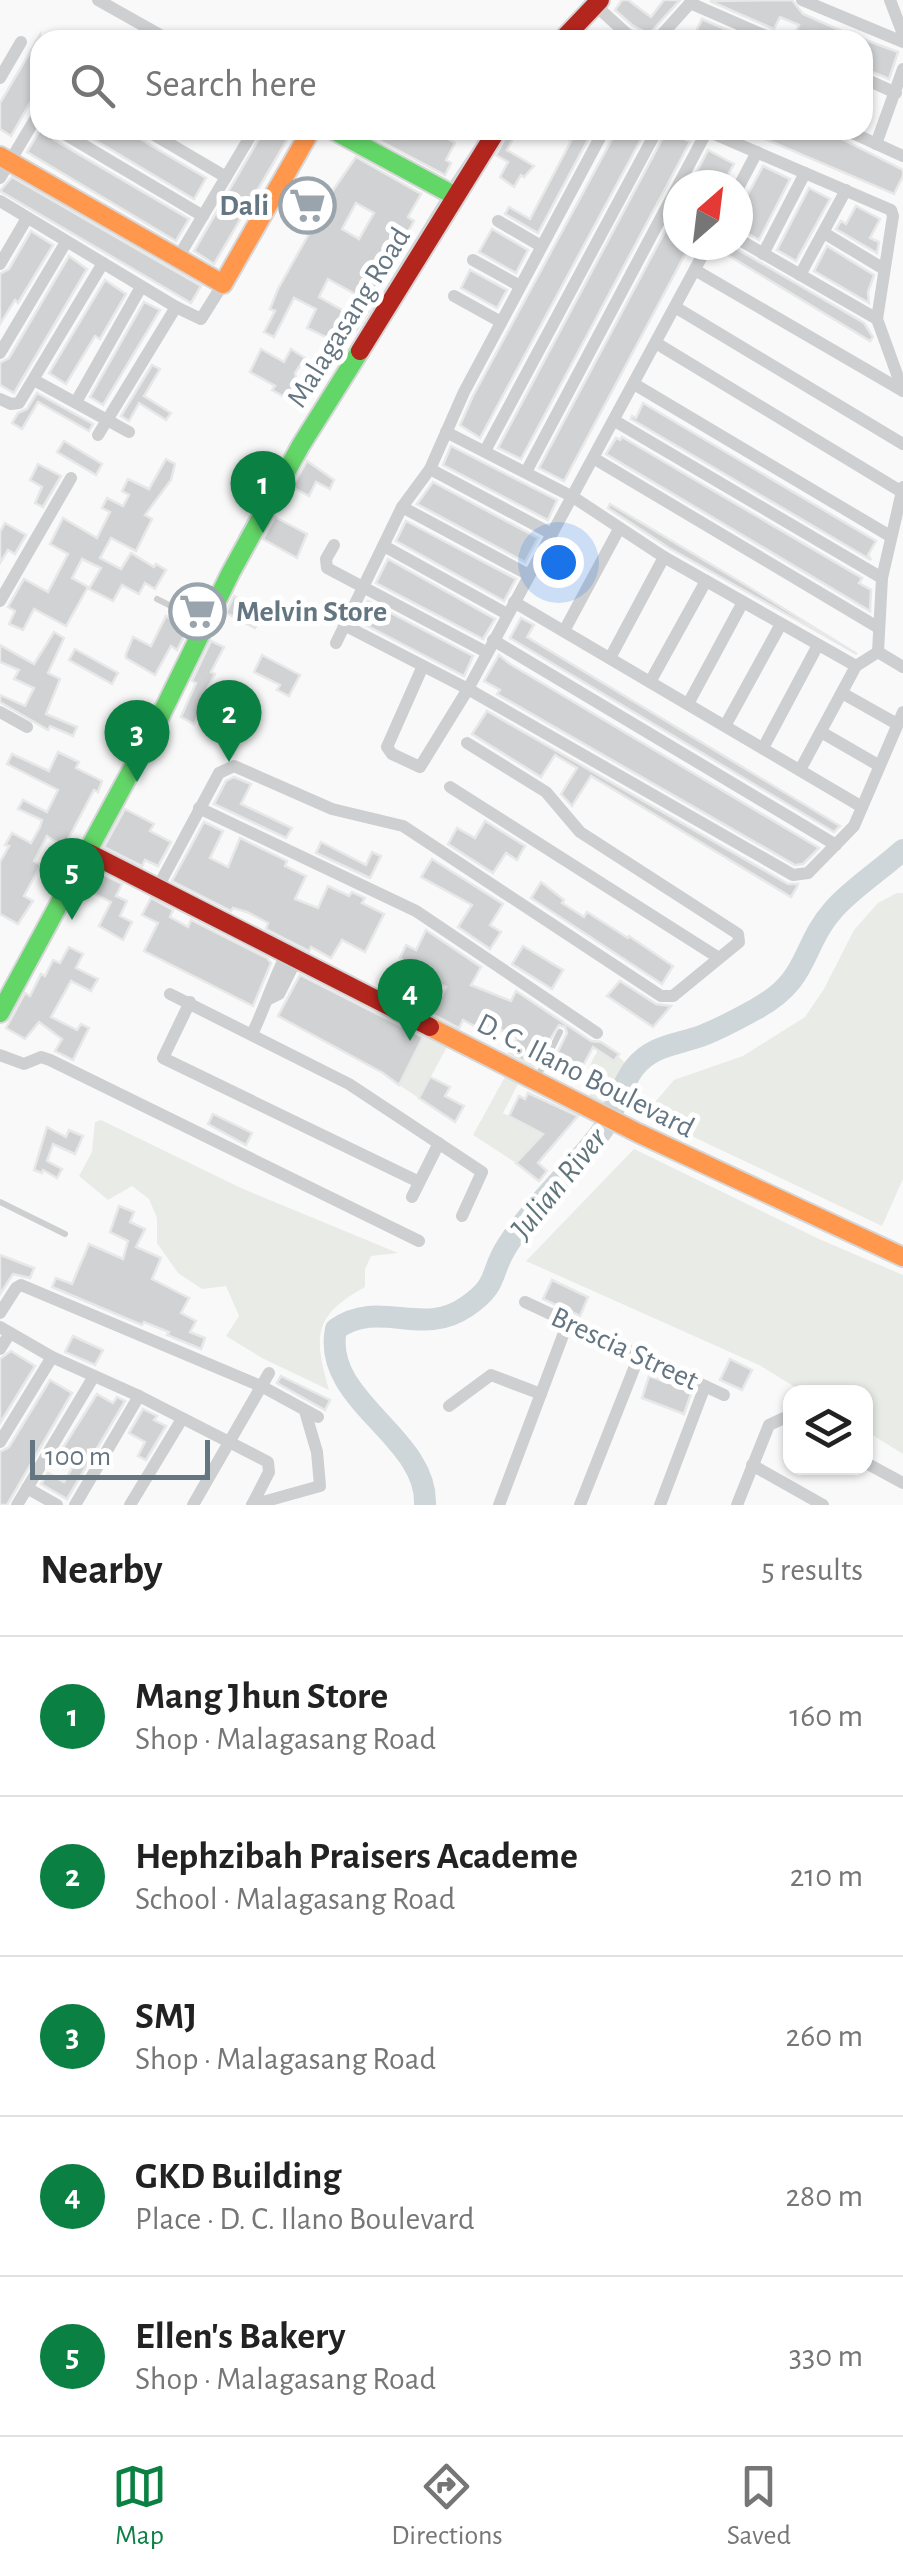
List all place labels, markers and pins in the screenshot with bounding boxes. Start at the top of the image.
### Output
supermarket icon: Dali [278,175,338,235]
place label: Dali [219,191,269,221]
pin: 1 [230,450,296,533]
supermarket icon: Melvin Store [167,581,227,641]
place label: Melvin Store [236,597,387,627]
pin: 2 [196,680,262,762]
pin: 3 [104,700,170,782]
pin: 5 [40,838,104,920]
pin: 4 [378,958,442,1041]

